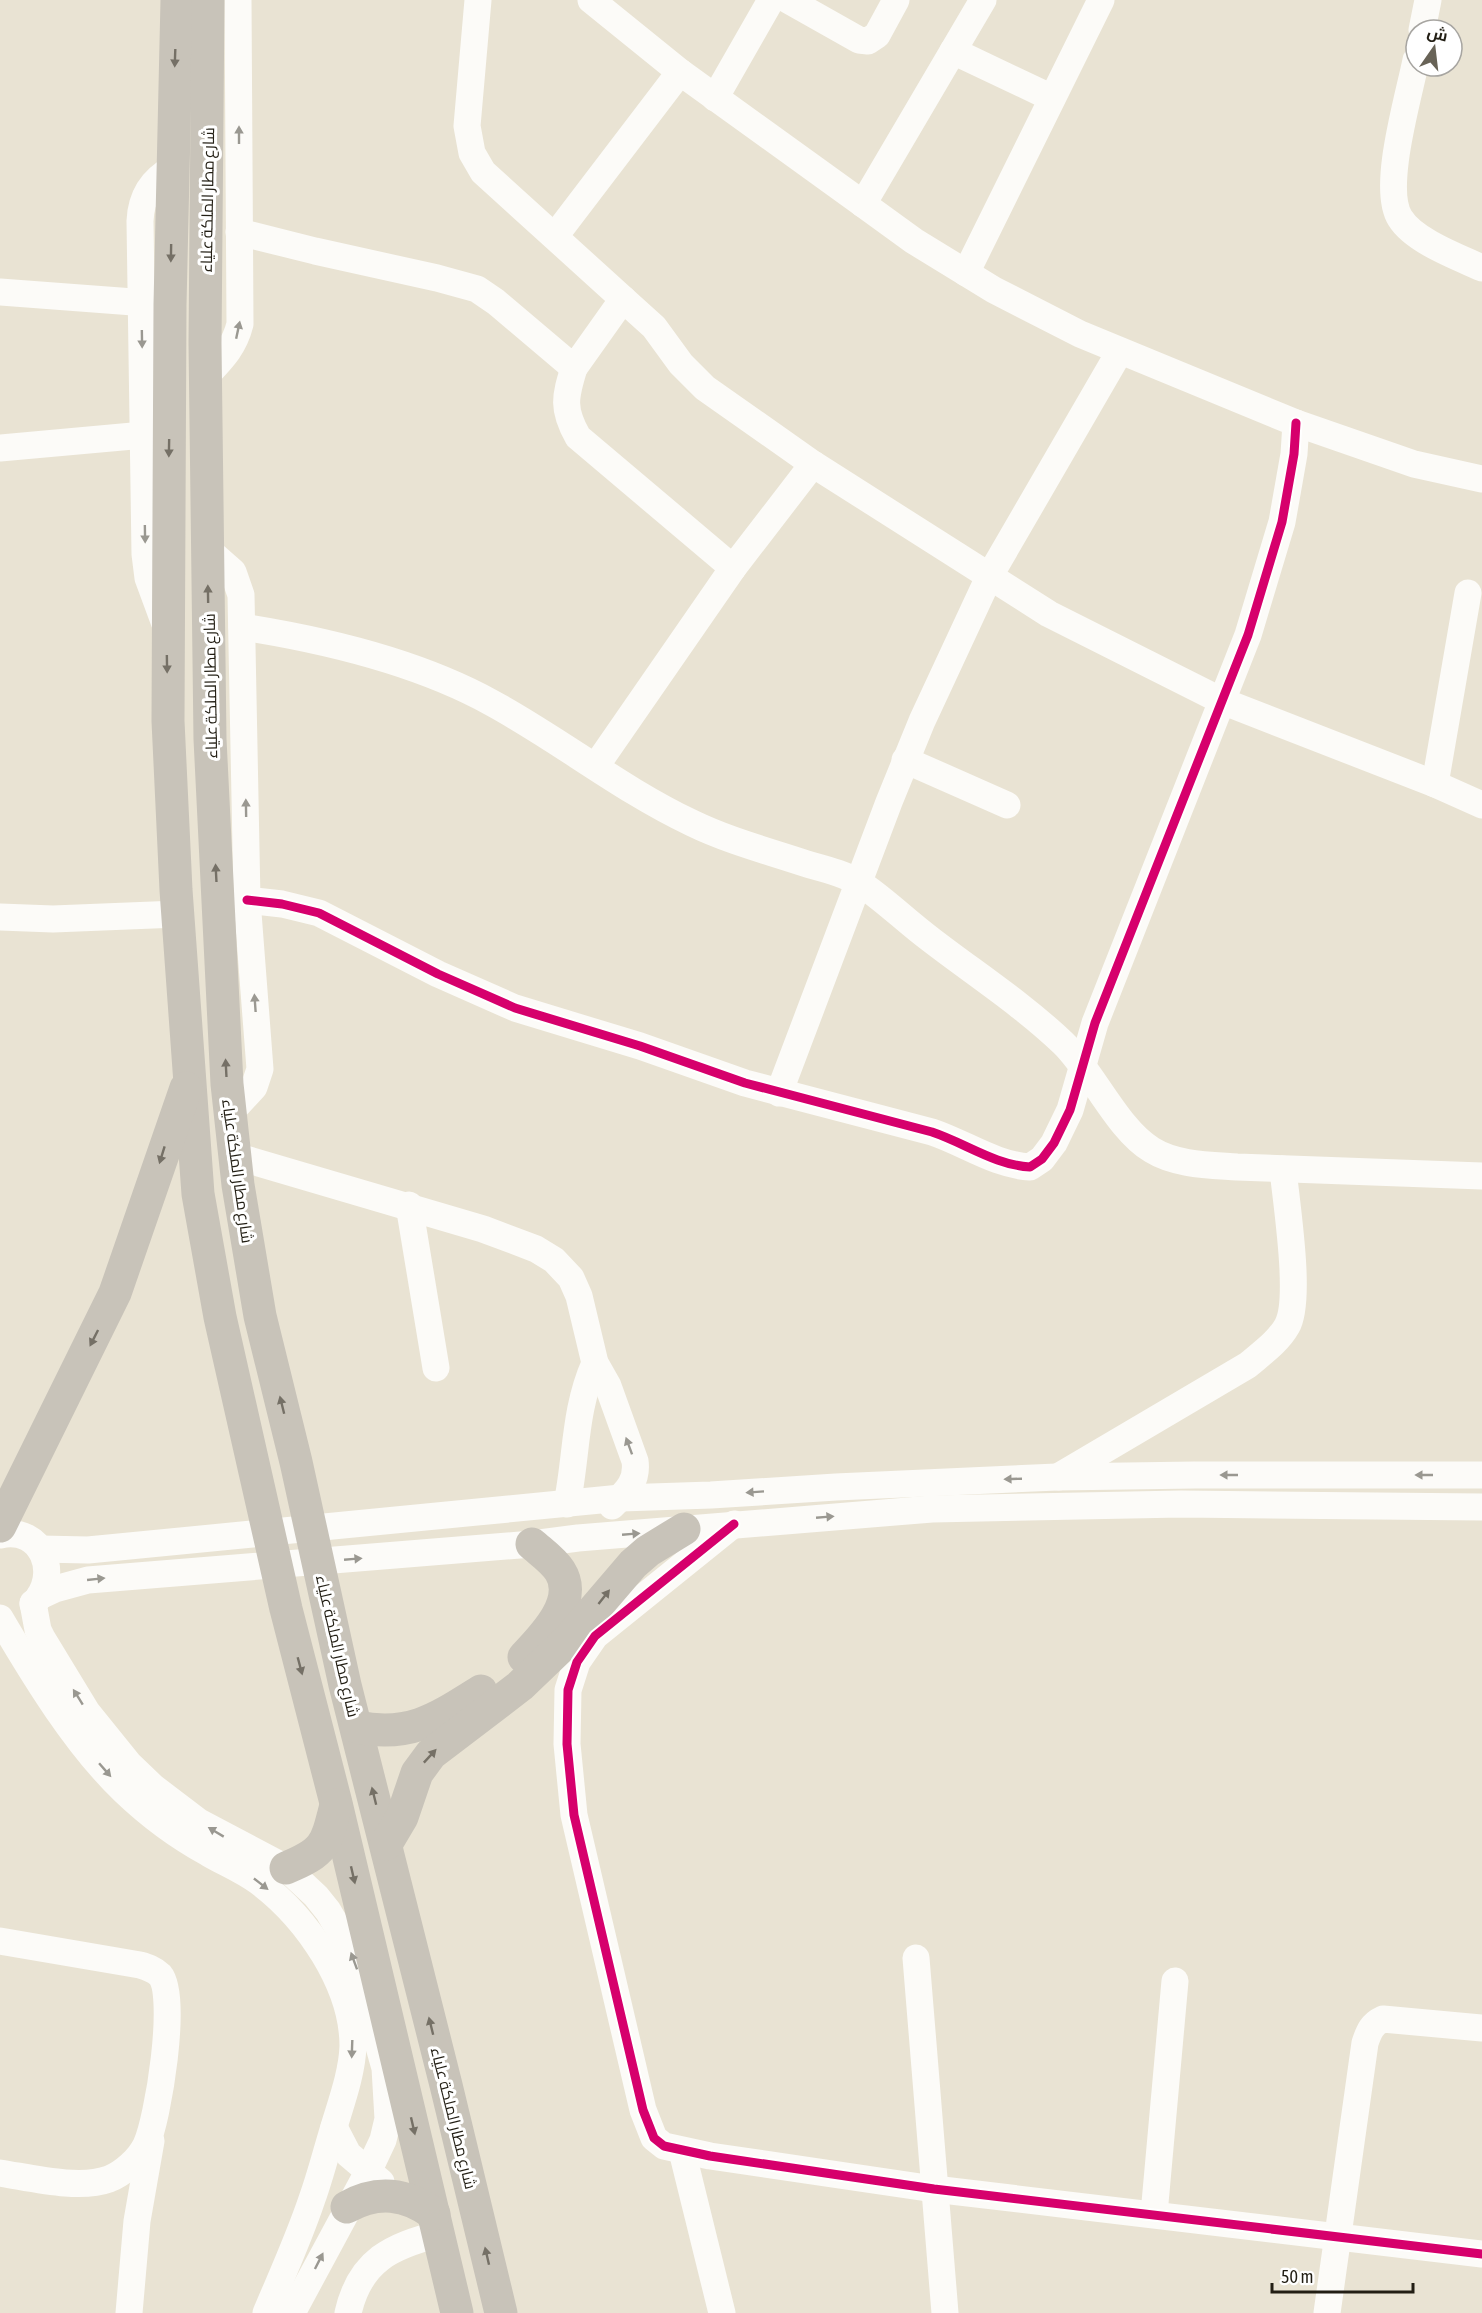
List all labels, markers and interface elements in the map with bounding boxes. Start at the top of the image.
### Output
north arrow [1404,18,1464,78]
text: ش [1425,22,1450,46]
one-way arrow [171,49,180,68]
one-way arrow [234,126,244,145]
street label: شارع مطار الملكة علياء [197,127,220,273]
one-way arrow [166,244,176,263]
one-way arrow [233,321,243,339]
one-way arrow [137,330,147,349]
one-way arrow [164,439,174,458]
one-way arrow [140,525,150,544]
one-way arrow [203,585,213,604]
street label: شارع مطار الملكة علياء [200,613,223,759]
one-way arrow [163,655,172,674]
one-way arrow [241,798,250,817]
one-way arrow [212,864,221,883]
one-way arrow [250,993,260,1012]
one-way arrow [221,1058,230,1077]
street label: شارع مطار الملكة علياء [216,1098,257,1245]
one-way arrow [157,1146,166,1164]
one-way arrow [89,1329,99,1346]
one-way arrow [276,1396,286,1414]
one-way arrow [624,1436,634,1454]
one-way arrow [1219,1470,1238,1480]
one-way arrow [1414,1470,1433,1480]
one-way arrow [1003,1474,1022,1483]
one-way arrow [745,1488,764,1497]
one-way arrow [815,1512,834,1522]
one-way arrow [621,1529,640,1538]
one-way arrow [343,1554,362,1563]
street label: شارع مطار الملكة علياء [310,1573,363,1720]
one-way arrow [86,1574,105,1584]
one-way arrow [597,1589,609,1604]
one-way arrow [296,1657,306,1675]
one-way arrow [73,1689,84,1705]
one-way arrow [423,1748,437,1763]
one-way arrow [98,1762,111,1777]
one-way arrow [368,1787,378,1805]
one-way arrow [207,1827,224,1837]
one-way arrow [349,1866,359,1885]
one-way arrow [253,1878,269,1891]
one-way arrow [348,1952,358,1970]
one-way arrow [426,2017,435,2035]
one-way arrow [348,2039,357,2058]
street label: شارع مطار الملكة علياء [425,2045,480,2191]
one-way arrow [409,2117,419,2135]
one-way arrow [482,2247,492,2265]
one-way arrow [314,2252,324,2269]
scale bar [1272,2256,1413,2294]
text: 50 m [1281,2266,1313,2287]

